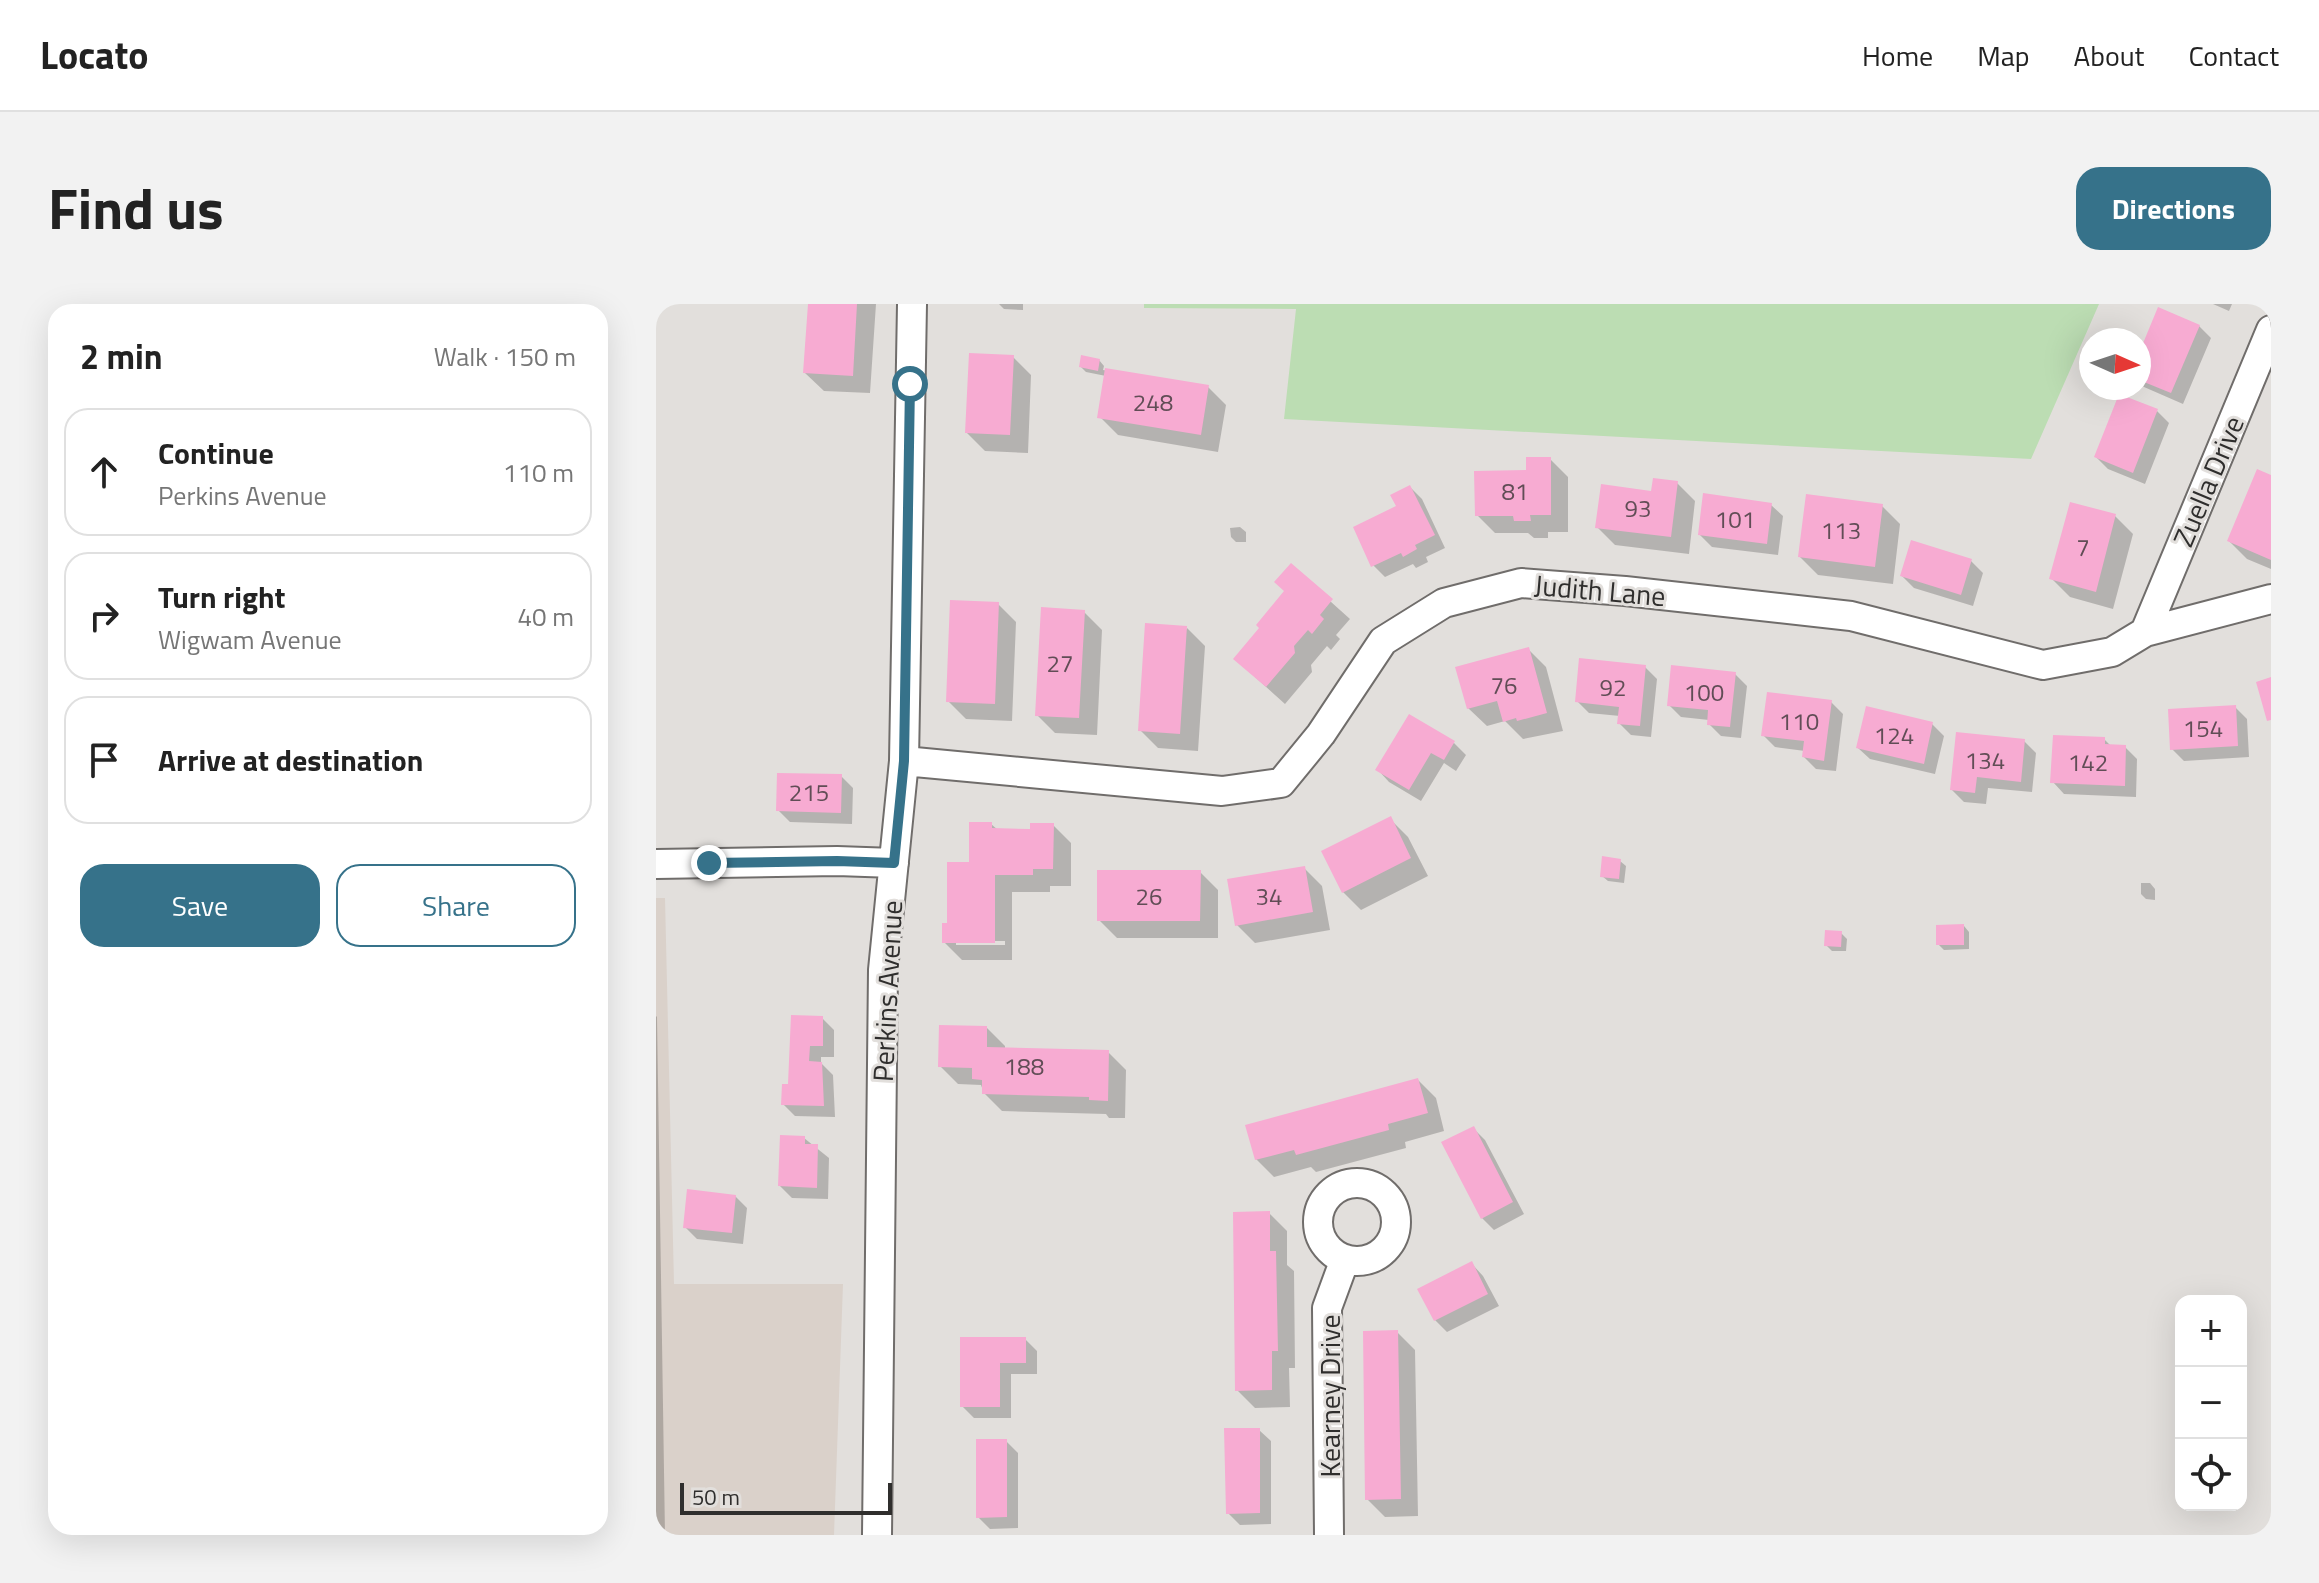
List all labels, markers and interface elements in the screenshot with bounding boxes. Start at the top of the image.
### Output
text: Locato [40,26,149,84]
text: Home [1862,34,1933,77]
text: Map [1977,34,2030,77]
text: About [2074,34,2144,77]
text: Contact [2188,34,2279,77]
text: Find us [48,166,224,251]
button: Directions [2076,167,2271,250]
north arrow [2079,328,2151,400]
text: 2 min [80,330,163,382]
text: Walk · 150 m [434,337,576,376]
route start [892,366,928,402]
house number: 248 [1133,384,1173,420]
street label: Zuella Drive [2161,409,2255,553]
text: Continue [158,430,274,476]
icon: ahead [82,450,126,494]
text: 110 m [503,453,574,492]
house number: 81 [1502,473,1528,509]
text: Perkins Avenue [158,476,327,515]
house number: 93 [1625,490,1651,526]
house number: 101 [1715,501,1755,537]
house number: 113 [1821,512,1861,548]
house number: 7 [2076,529,2090,565]
street label: Judith Lane [1533,563,1667,617]
text: Turn right [158,574,286,620]
icon: right [82,594,126,638]
text: 40 m [517,597,574,636]
text: Wigwam Avenue [158,620,342,659]
house number: 27 [1047,645,1073,681]
house number: 76 [1491,667,1517,703]
house number: 92 [1600,669,1626,705]
house number: 100 [1684,674,1724,710]
house number: 110 [1779,703,1819,739]
house number: 154 [2183,710,2223,746]
house number: 124 [1874,717,1914,753]
text: Arrive at destination [158,737,423,783]
icon: arrive [82,738,126,782]
house number: 134 [1965,742,2005,778]
house number: 142 [2068,744,2108,780]
house number: 215 [789,774,829,810]
route end [691,845,727,881]
button: Save [80,864,320,947]
button: Share [336,864,576,947]
house number: 26 [1136,878,1162,914]
house number: 34 [1256,878,1282,914]
street label: Perkins Avenue [861,899,913,1083]
house number: 188 [1004,1048,1044,1084]
map controls [2175,1295,2247,1511]
button: + [2175,1295,2247,1367]
street label: Kearney Drive [1308,1314,1351,1478]
button: − [2175,1367,2247,1439]
button: locate [2175,1439,2247,1511]
scale bar [680,1479,892,1515]
text: 50 m [692,1480,740,1514]

